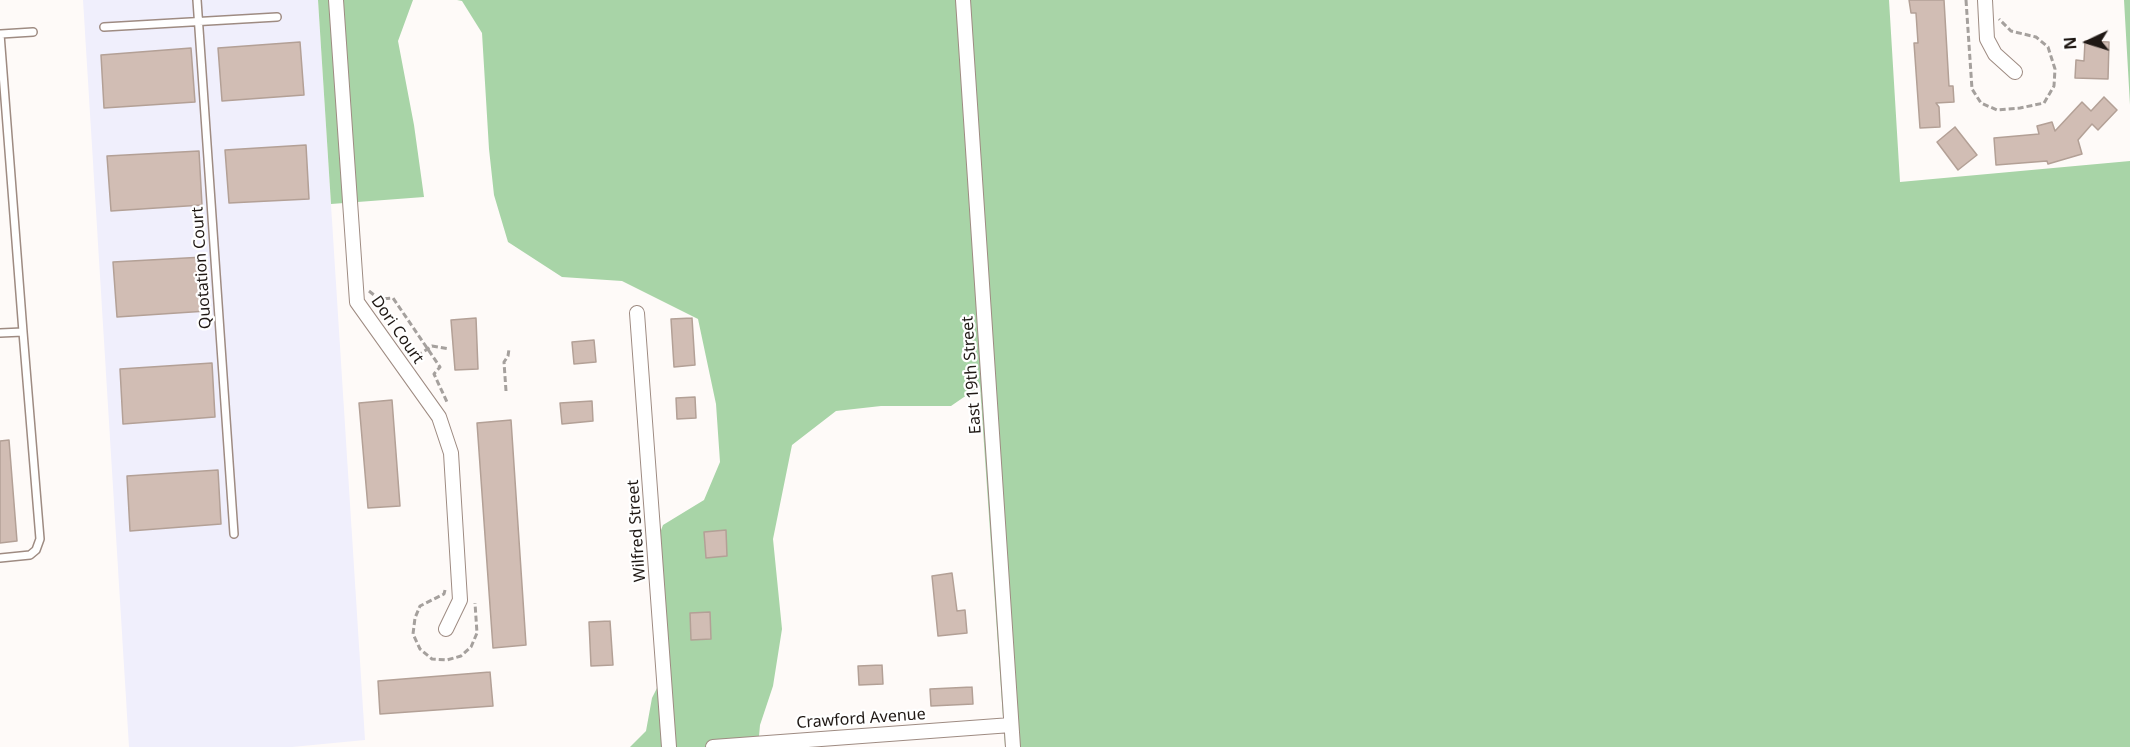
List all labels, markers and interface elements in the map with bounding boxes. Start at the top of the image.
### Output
north arrow [2058,12,2118,72]
text: N [2059,36,2081,51]
street label: Quotation Court [188,206,216,330]
street label: Dori Court [367,292,427,368]
street label: East 19th Street [958,315,986,435]
street label: Wilfred Street [624,479,650,583]
street label: Crawford Avenue [796,705,926,733]

